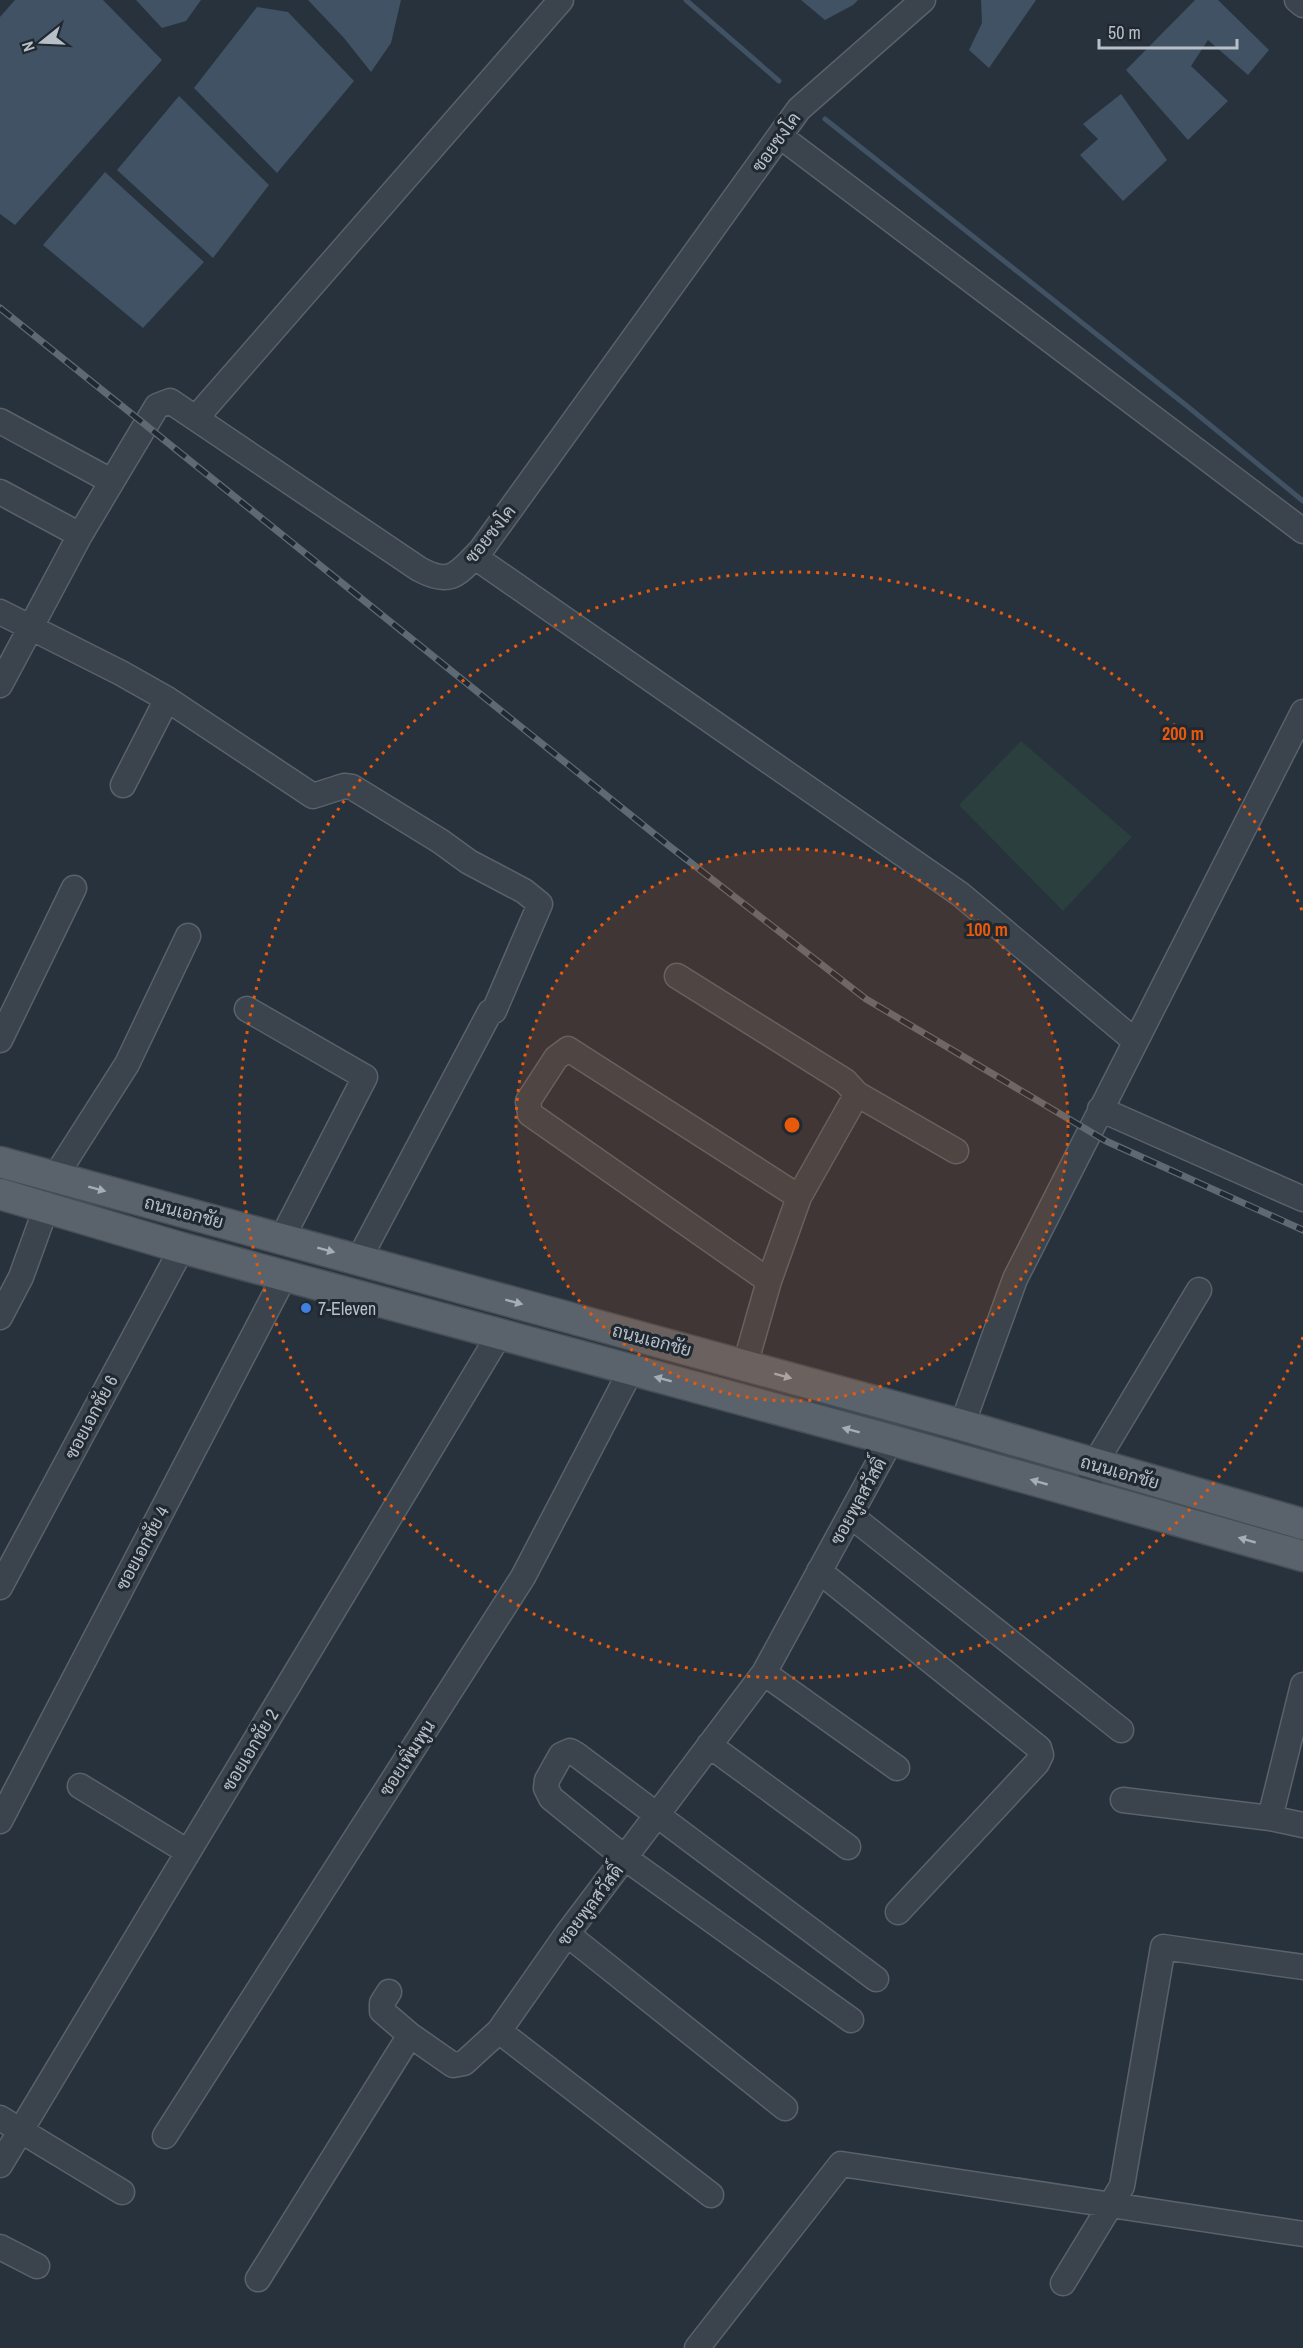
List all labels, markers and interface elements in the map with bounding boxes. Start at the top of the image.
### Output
north arrow [12,12,72,72]
scale bar [1099,12,1237,50]
text: 50 m [1108,20,1141,45]
text: N [16,39,40,55]
street label: ซอยชงโค [746,107,806,177]
street label: ซอยชงโค [459,499,521,569]
text: 200 m [1162,721,1204,746]
text: 100 m [966,917,1008,942]
centre of rings [782,1115,802,1135]
one-way arrow [88,1184,106,1194]
street label: ถนนเอกชัย [142,1189,226,1235]
one-way arrow [317,1246,335,1255]
place label: 7-Eleven [318,1296,376,1321]
one-way arrow [505,1297,523,1307]
marker: 7-Eleven [299,1301,313,1315]
street label: ถนนเอกชัย [610,1317,694,1363]
street label: ซอยเอกชัย 6 [58,1371,124,1463]
one-way arrow [774,1372,792,1381]
one-way arrow [653,1374,671,1383]
one-way arrow [842,1424,860,1434]
street label: ถนนเอกชัย [1078,1449,1162,1495]
street label: ซอยพูลสวัสดิ์ [821,1451,893,1550]
one-way arrow [1030,1477,1048,1486]
street label: ซอยเอกชัย 4 [109,1502,175,1594]
one-way arrow [1238,1535,1256,1544]
street label: ซอยเอกชัย 2 [216,1704,284,1796]
street label: ซอยเพิ่มพูน [371,1714,442,1801]
street label: ซอยพูลสวัสดิ์ [549,1857,630,1952]

